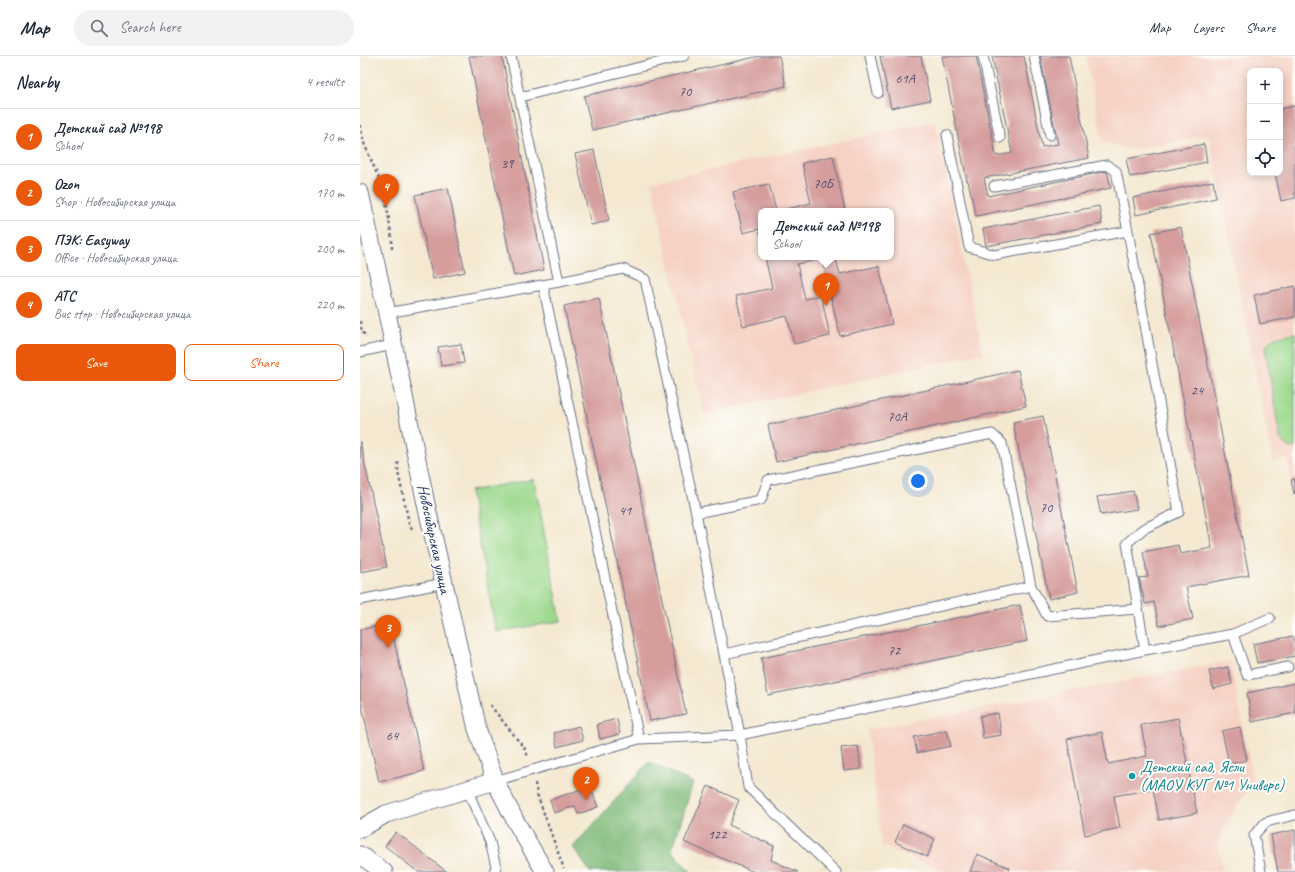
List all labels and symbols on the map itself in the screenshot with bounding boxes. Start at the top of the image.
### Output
house number: 61А [895,70,916,87]
house number: 70 [679,83,693,100]
house number: 39 [501,155,515,172]
pin: 4 [373,174,399,207]
house number: 70Б [813,175,836,192]
pin: 1 [813,273,839,306]
house number: 24 [1191,382,1205,399]
house number: 70А [887,408,908,425]
your location [908,471,928,491]
street label: Новосибирская улица [413,483,456,597]
house number: 70 [1040,499,1054,516]
house number: 41 [619,502,632,519]
pin: 3 [375,615,401,648]
house number: 72 [888,642,902,659]
house number: 64 [386,727,400,744]
place label: Детский сад, Ясли (МАОУ КУГ №1 Универс) [1140,757,1285,795]
pin: 2 [573,767,599,800]
marker: Детский сад, Ясли (МАОУ КУГ №1 Универс) [1127,771,1137,781]
house number: 122 [708,826,728,843]

